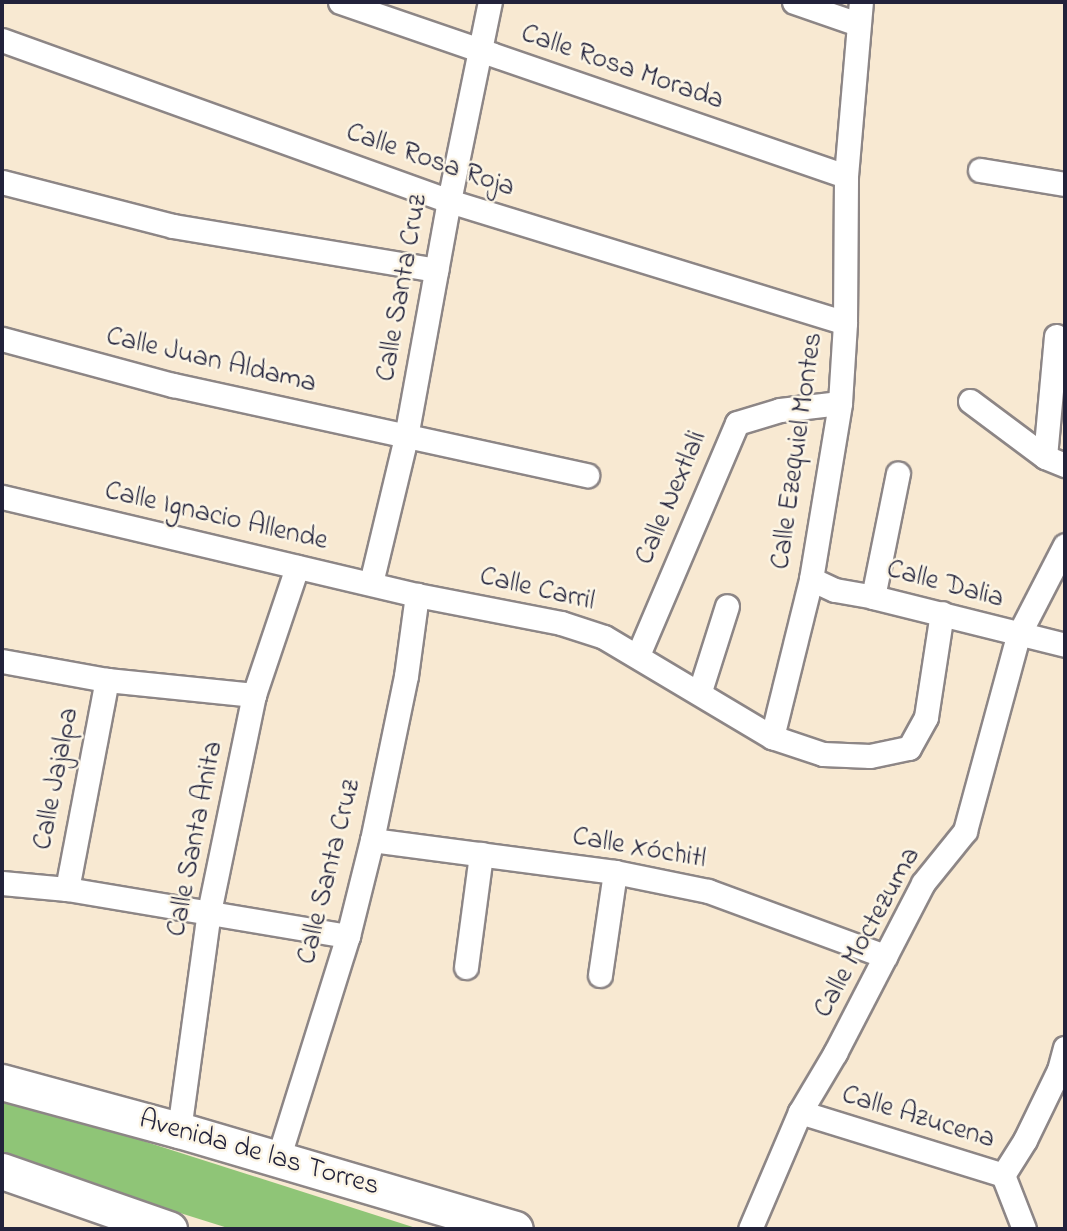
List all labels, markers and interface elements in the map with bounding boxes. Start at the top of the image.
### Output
street label: Calle Rosa Morada [516,18,728,118]
street label: Calle Rosa Roja [341,116,519,206]
street label: Calle Santa Cruz [370,192,436,384]
street label: Calle Juan Aldama [103,320,319,402]
street label: Calle Ezequiel Montes [765,330,831,572]
street label: Calle Nextlali [629,426,715,570]
street label: Calle Ignacio Allende [101,475,331,559]
street label: Calle Dalia [883,553,1007,617]
street label: Calle Carril [476,560,598,620]
street label: Calle Jajalpa [27,705,87,853]
street label: Calle Santa Anita [161,738,231,940]
street label: Calle Santa Cruz [291,776,369,968]
street label: Calle Xóchitl [570,821,708,877]
street label: Calle Moctezuma [807,842,929,1024]
street label: Calle Azucena [837,1079,999,1157]
street label: Avenida de las Torres [135,1104,383,1204]

